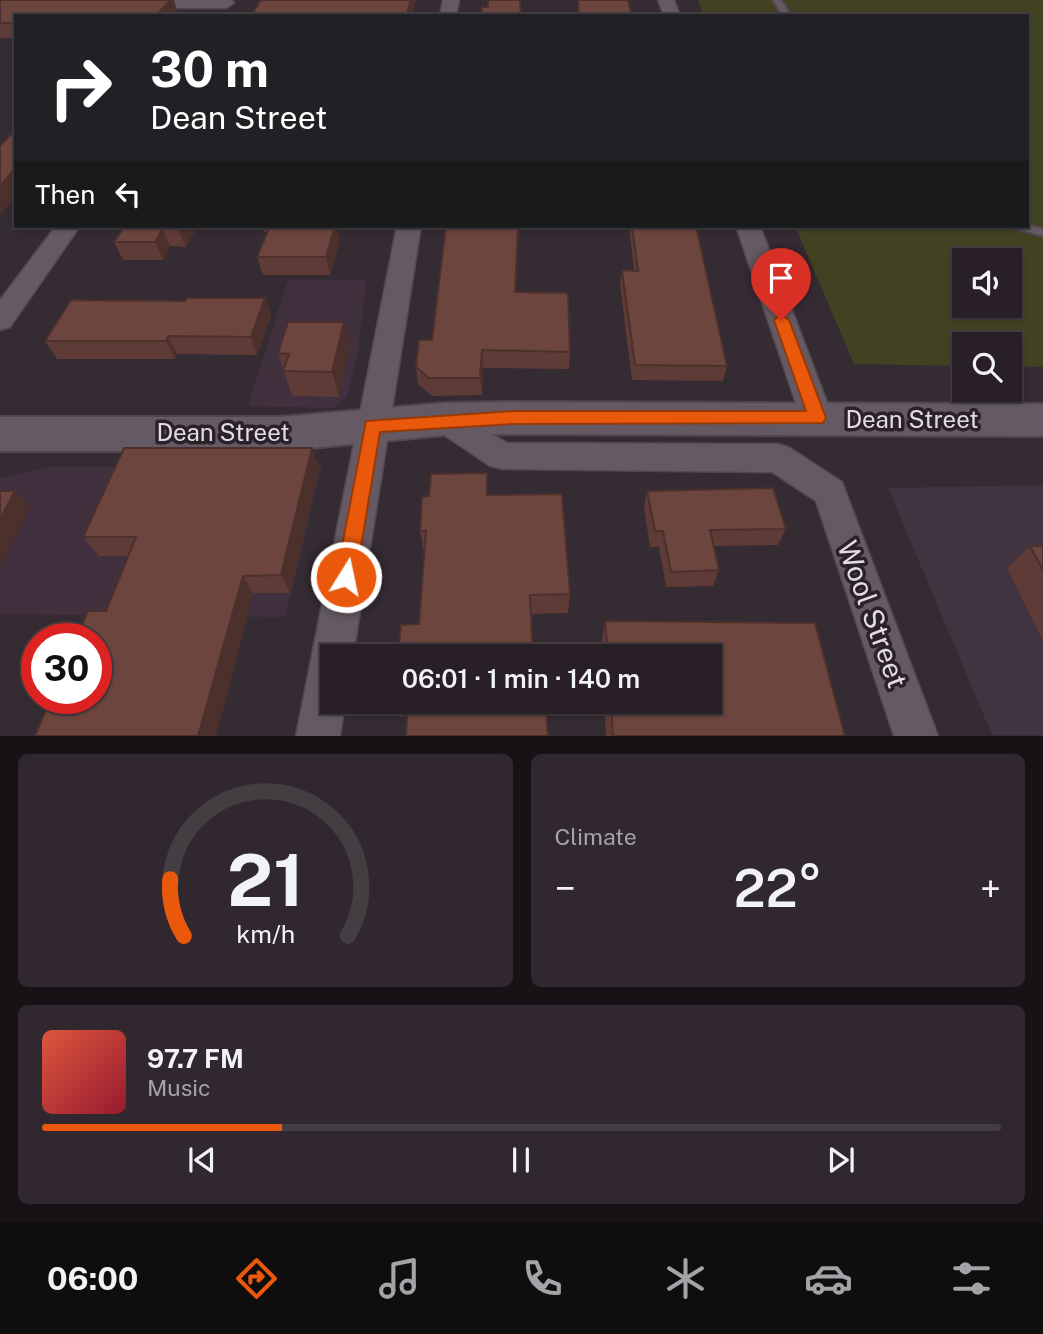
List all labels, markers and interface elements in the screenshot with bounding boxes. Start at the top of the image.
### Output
text: 30 m [150,40,269,98]
icon: right [35,42,126,133]
text: Dean Street [150,99,328,136]
icon: left [109,175,147,213]
text: Then [35,179,95,210]
pin [751,248,811,320]
map controls [952,248,1022,402]
button: sound [952,248,1022,318]
icon: arrive [762,259,800,297]
button: search [952,332,1022,402]
street label: Dean Street [845,405,979,433]
street label: Dean Street [156,418,290,446]
street label: Wool Street [831,536,915,692]
position arrow [309,540,383,614]
speed limit sign: 30 [21,623,112,714]
text: 06:01 · 1 min · 140 m [402,663,640,694]
text: Climate [555,823,637,850]
text: 21 [227,838,304,923]
text: 22° [733,858,822,919]
text: − [555,866,576,911]
text: + [980,866,1001,911]
text: km/h [236,919,295,949]
text: 97.7 FM [147,1043,244,1074]
text: Music [147,1074,211,1101]
icon: previous [183,1141,221,1179]
icon: pause [502,1141,540,1179]
icon: next [822,1141,860,1179]
icon: directions [232,1254,281,1303]
icon: music [375,1254,424,1303]
icon: phone [518,1254,567,1303]
icon: climate [661,1254,710,1303]
icon: car [804,1254,853,1303]
icon: filters [947,1254,996,1303]
text: 06:00 [47,1260,138,1297]

